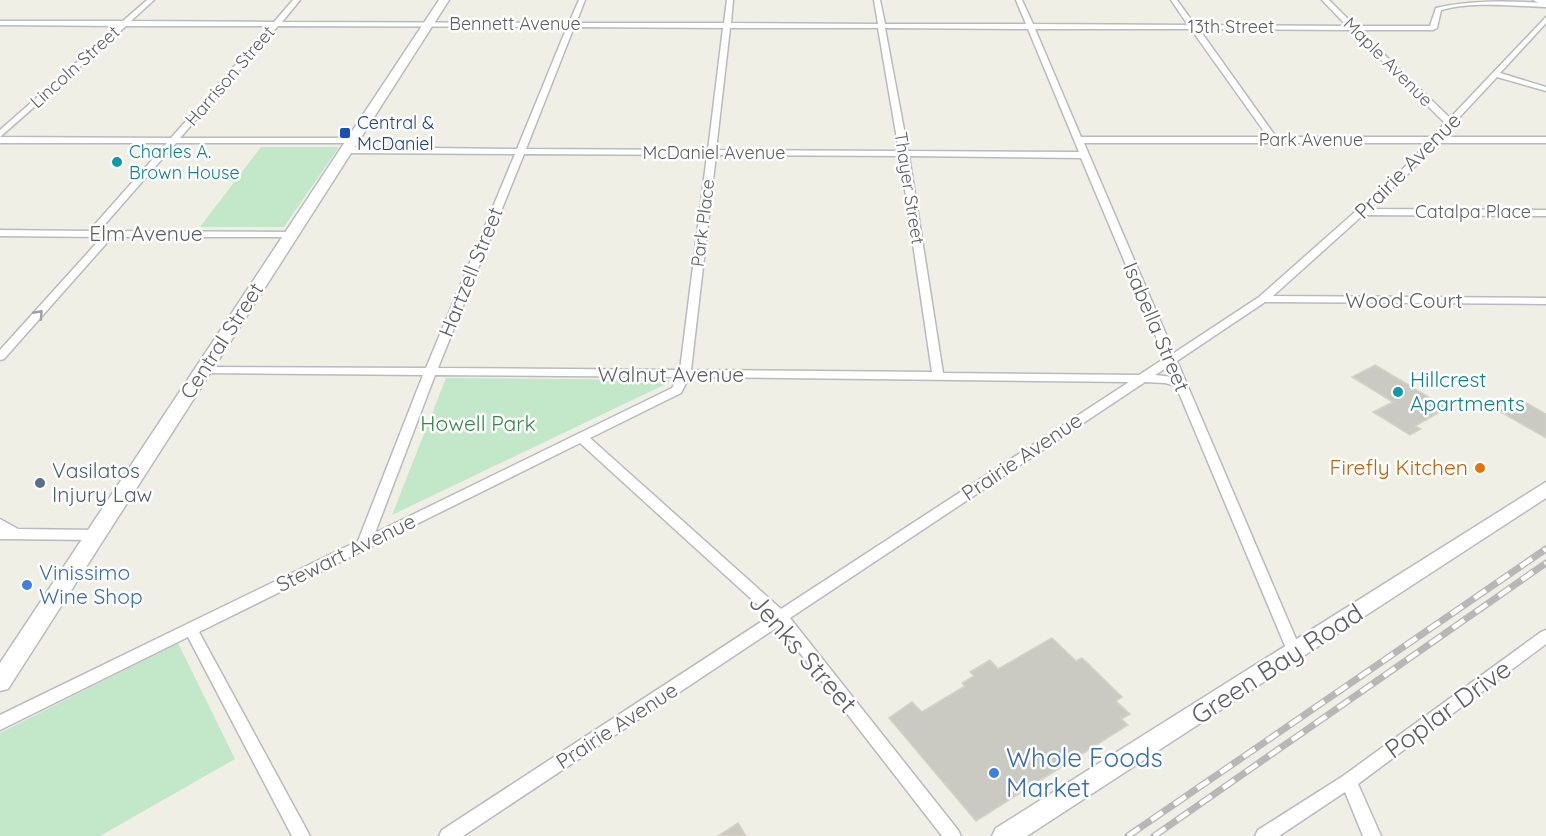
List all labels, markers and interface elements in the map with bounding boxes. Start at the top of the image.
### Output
street label: Bennett Avenue [449,12,581,35]
street label: Maple Avenue [1339,12,1438,111]
street label: 13th Street [1188,15,1274,38]
street label: Lincoln Street [25,20,124,113]
street label: Harrison Street [180,21,279,131]
street label: Prairie Avenue [1349,107,1466,224]
place label: Central & McDaniel [357,111,434,155]
marker: Central & McDaniel [338,126,352,140]
street label: Park Avenue [1259,128,1363,151]
street label: Thayer Street [889,130,930,246]
place label: Charles A. Brown House [129,140,240,184]
street label: McDaniel Avenue [642,141,786,164]
marker: Charles A. Brown House [110,155,124,169]
street label: Park Place [686,178,719,268]
street label: Catalpa Place [1415,200,1531,223]
street label: Hartzell Street [432,203,508,340]
street label: Elm Avenue [89,220,203,246]
street label: Isabella Street [1118,258,1196,395]
street label: Central Street [174,277,268,403]
street label: Wood Court [1345,287,1463,313]
one-way arrow [32,310,43,320]
street label: Walnut Avenue [598,361,744,387]
place label: Hillcrest Apartments [1410,366,1525,416]
marker: Hillcrest Apartments [1391,385,1405,399]
street label: Prairie Avenue [956,406,1087,506]
park label: Howell Park [420,410,536,436]
place label: Firefly Kitchen [1330,454,1468,480]
place label: Vasilatos Injury Law [52,457,153,507]
marker: Firefly Kitchen [1473,461,1487,475]
marker: Vasilatos Injury Law [33,476,47,490]
street label: Stewart Avenue [272,507,420,597]
place label: Vinissimo Wine Shop [39,559,143,609]
marker: Vinissimo Wine Shop [20,578,34,592]
street label: Jenks Street [742,586,865,720]
street label: Green Bay Road [1185,596,1369,731]
street label: Poplar Drive [1378,652,1517,765]
street label: Prairie Avenue [551,676,682,774]
place label: Whole Foods Market [1006,741,1163,804]
marker: Whole Foods Market [987,766,1001,780]

